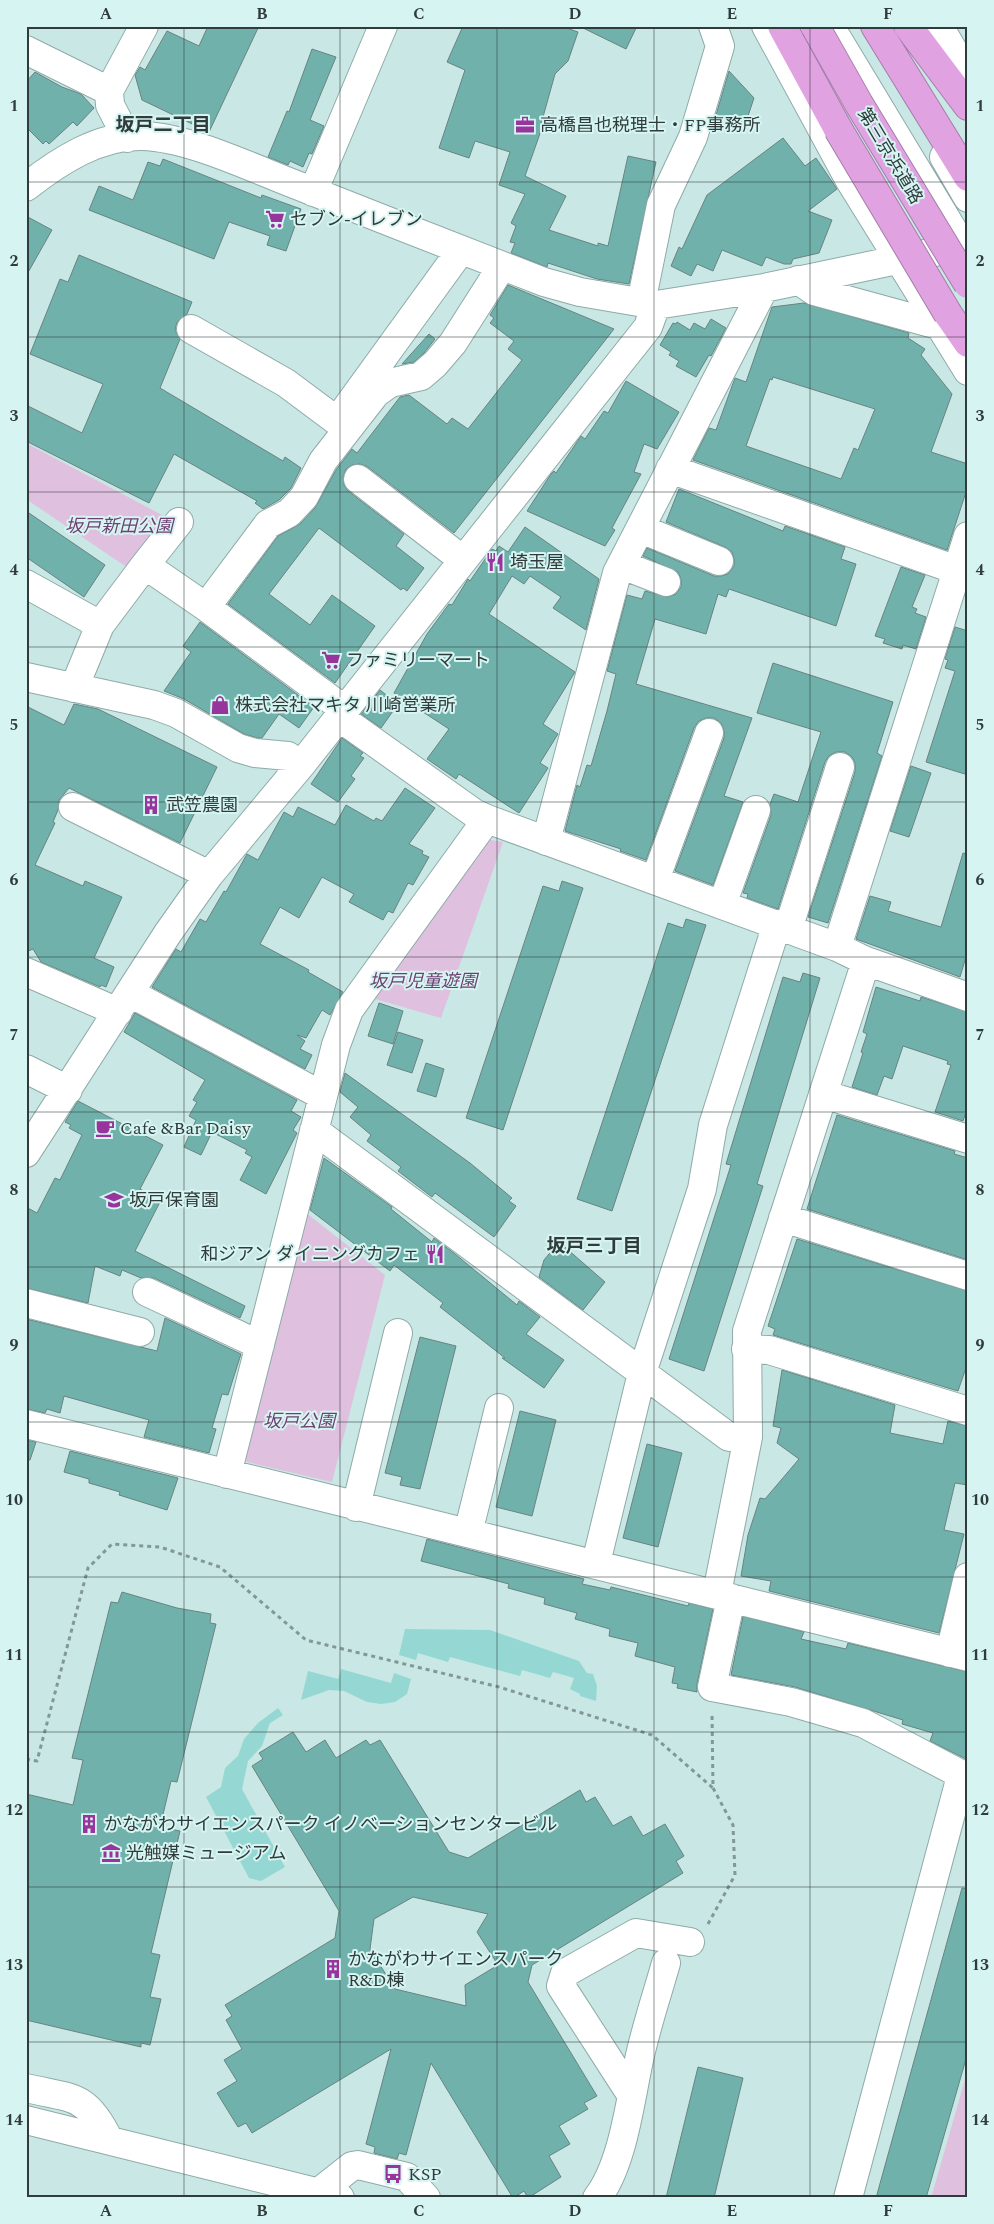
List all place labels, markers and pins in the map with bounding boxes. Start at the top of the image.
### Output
place label: 高橋昌也税理士・FP事務所 [540,112,761,139]
office icon: 高橋昌也税理士・FP事務所 [514,114,536,136]
place label: セブン-イレブン [290,206,423,233]
supermarket icon: セブン-イレブン [264,208,286,230]
place label: 埼玉屋 [510,549,564,576]
restaurant icon: 埼玉屋 [484,551,506,573]
place label: ファミリーマート [346,647,490,674]
supermarket icon: ファミリーマート [320,649,342,671]
place label: 株式会社マキタ 川崎営業所 [235,692,456,719]
shop icon: 株式会社マキタ 川崎営業所 [209,694,231,716]
place label: 武笠農園 [166,792,238,819]
building icon: 武笠農園 [140,794,162,816]
place label: Cafe &Bar Daisy [120,1115,252,1142]
cafe icon: Cafe &Bar Daisy [94,1117,116,1139]
place label: 坂戸保育園 [129,1187,219,1214]
school or university icon: 坂戸保育園 [103,1189,125,1211]
place label: 和ジアン ダイニングカフェ [200,1241,420,1268]
restaurant icon: 和ジアン ダイニングカフェ [424,1243,446,1265]
place label: かながわサイエンスパーク イノベーションセンタービル [104,1811,558,1838]
building icon: かながわサイエンスパーク イノベーションセンタービル [78,1813,100,1835]
place label: 光触媒ミュージアム [126,1840,286,1867]
museum icon: 光触媒ミュージアム [100,1842,122,1864]
place label: かながわサイエンスパーク R&D棟 [348,1946,563,1994]
building icon: かながわサイエンスパーク R&D棟 [322,1958,344,1980]
place label: KSP [408,2161,442,2188]
bus stop icon: KSP [382,2163,404,2185]

